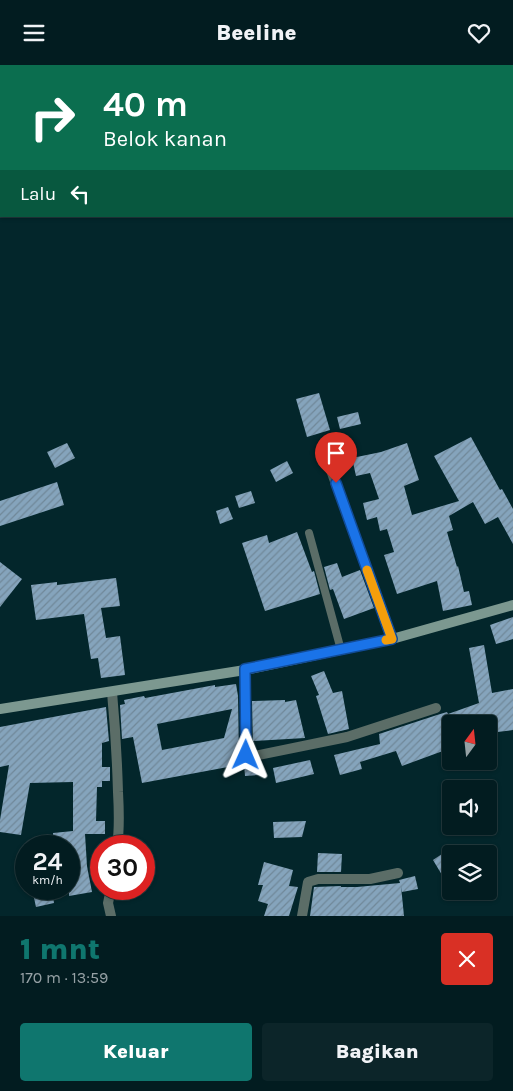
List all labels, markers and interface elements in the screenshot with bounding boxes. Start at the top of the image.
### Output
icon: menu [20,19,48,47]
icon: heart [465,19,493,47]
text: Beeline [216,20,297,46]
text: 40 m [103,84,188,125]
icon: right [20,85,85,150]
text: Belok kanan [103,126,227,152]
icon: left [66,180,94,208]
text: Lalu [20,183,56,205]
pin [315,432,357,483]
icon: arrive [322,439,350,467]
north arrow [442,715,498,770]
map controls [442,715,497,900]
position arrow [219,728,271,780]
button: sound [442,780,497,835]
speed limit sign: 30 [90,835,155,900]
button: layers [442,845,497,900]
text: 24 [32,847,63,876]
text: km/h [32,873,63,887]
text: 1 mnt [20,931,100,967]
button: close [441,933,493,985]
text: 170 m · 13:59 [20,968,108,987]
button: Keluar [20,1023,252,1081]
button: Bagikan [262,1023,493,1081]

